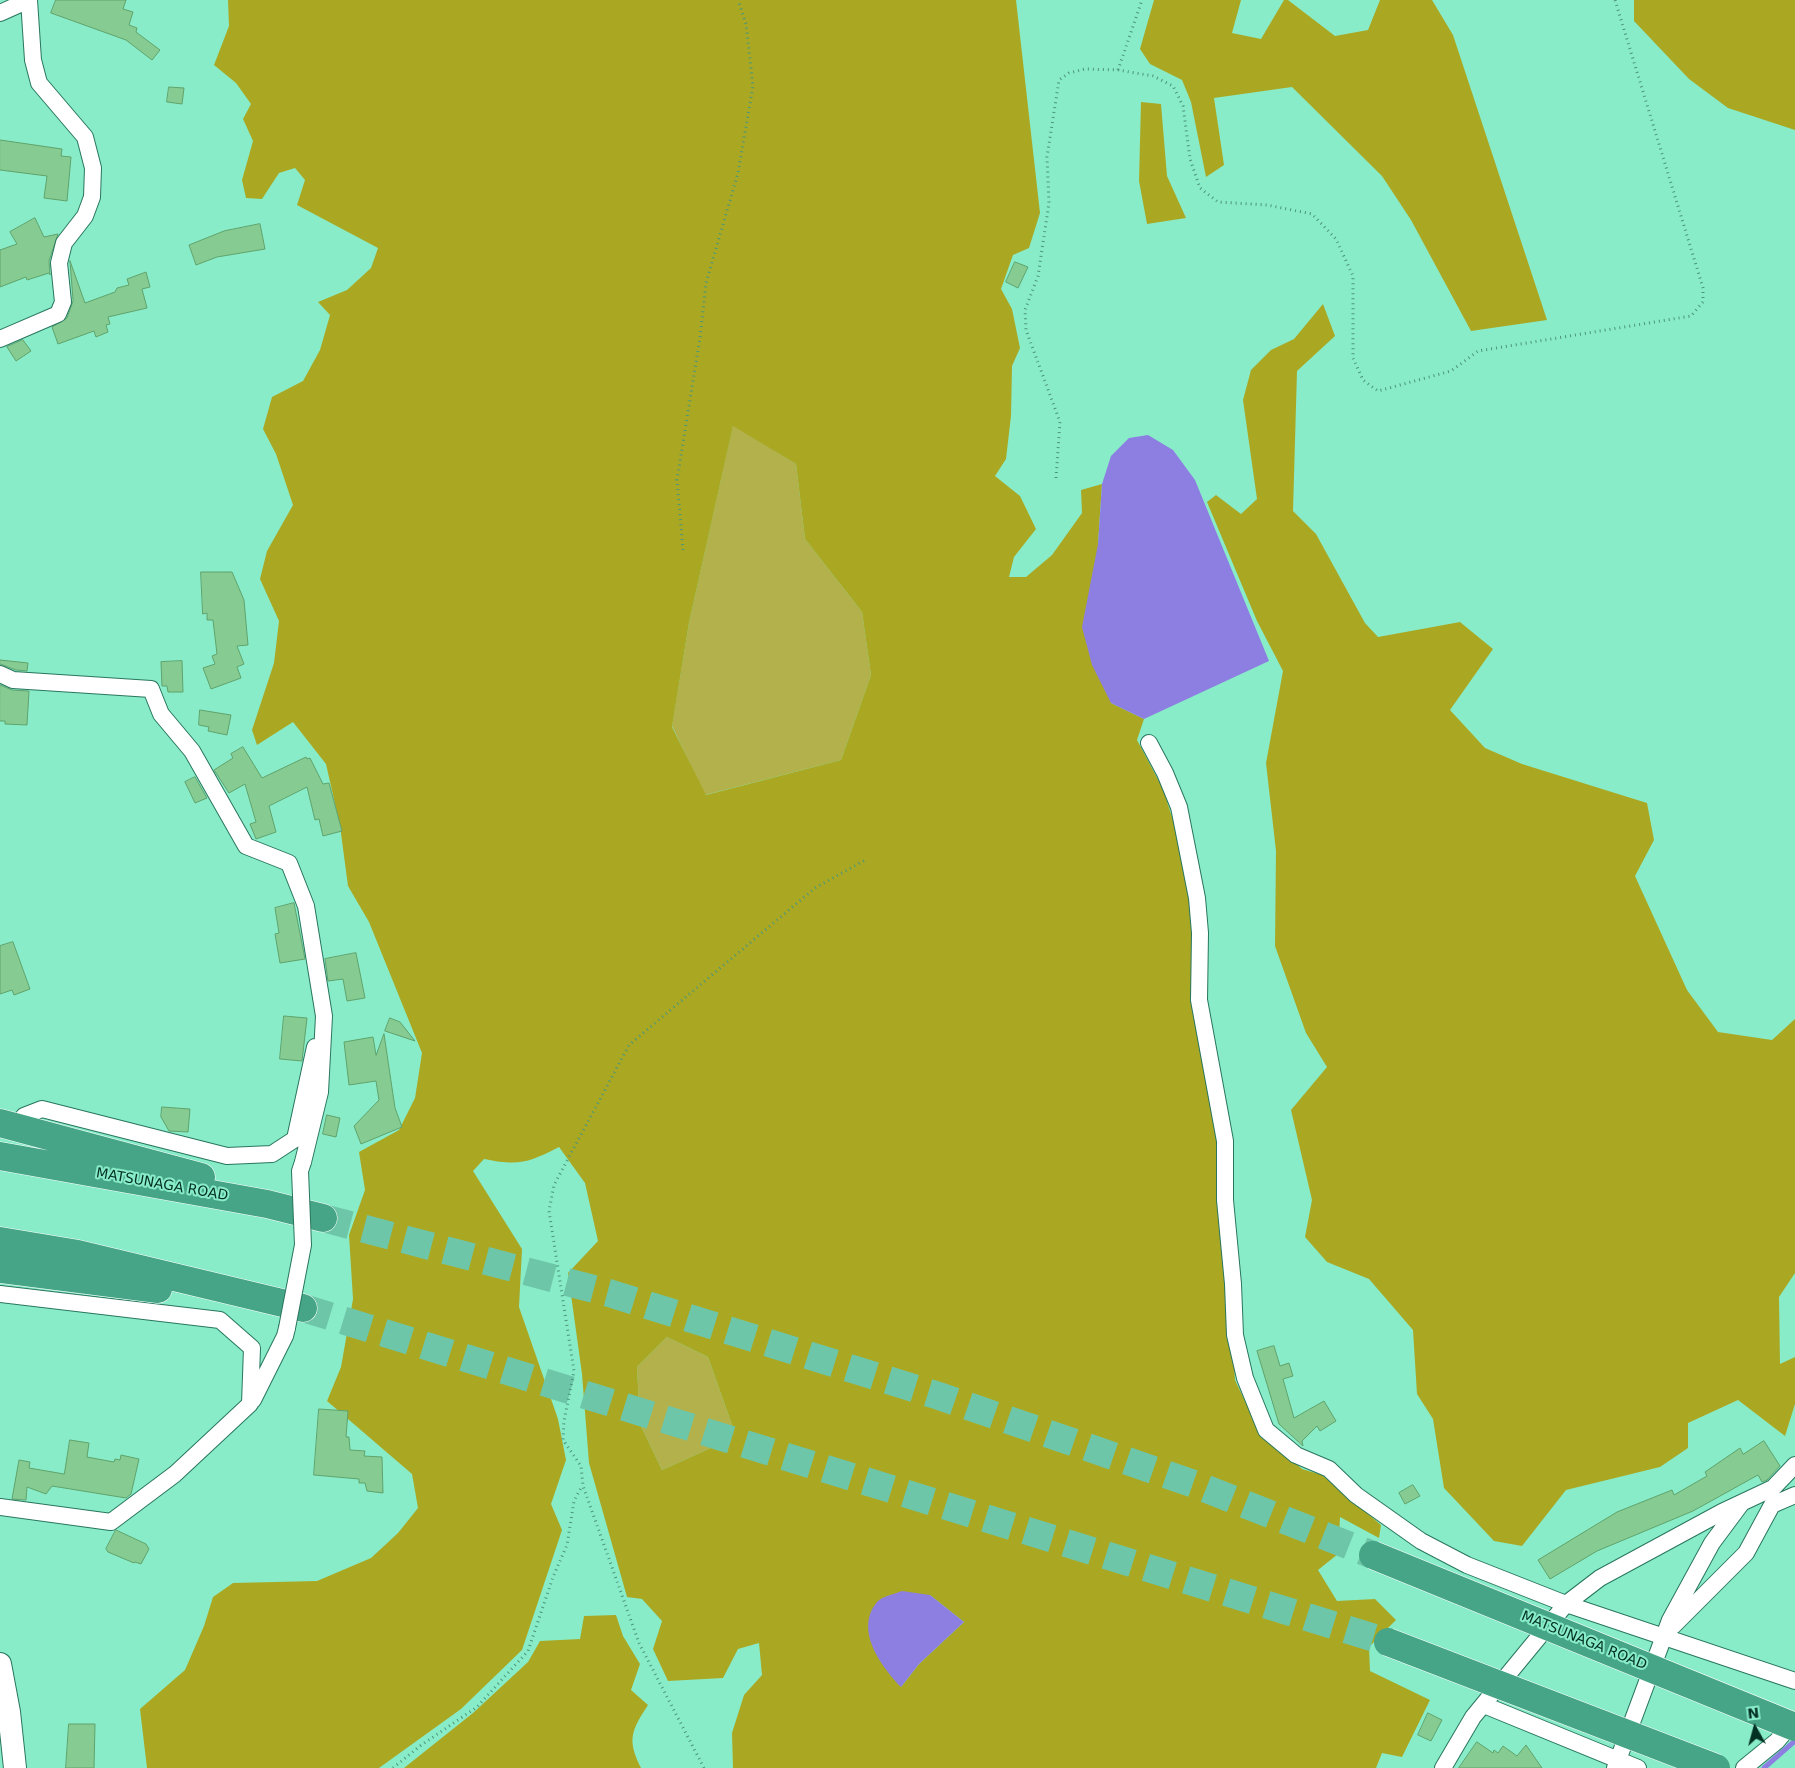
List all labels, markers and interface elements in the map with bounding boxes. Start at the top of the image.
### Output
street label: MATSUNAGA ROAD [95,1165,229,1205]
street label: MATSUNAGA ROAD [1519,1608,1649,1674]
north arrow [1730,1703,1780,1753]
text: N [1746,1704,1760,1722]

